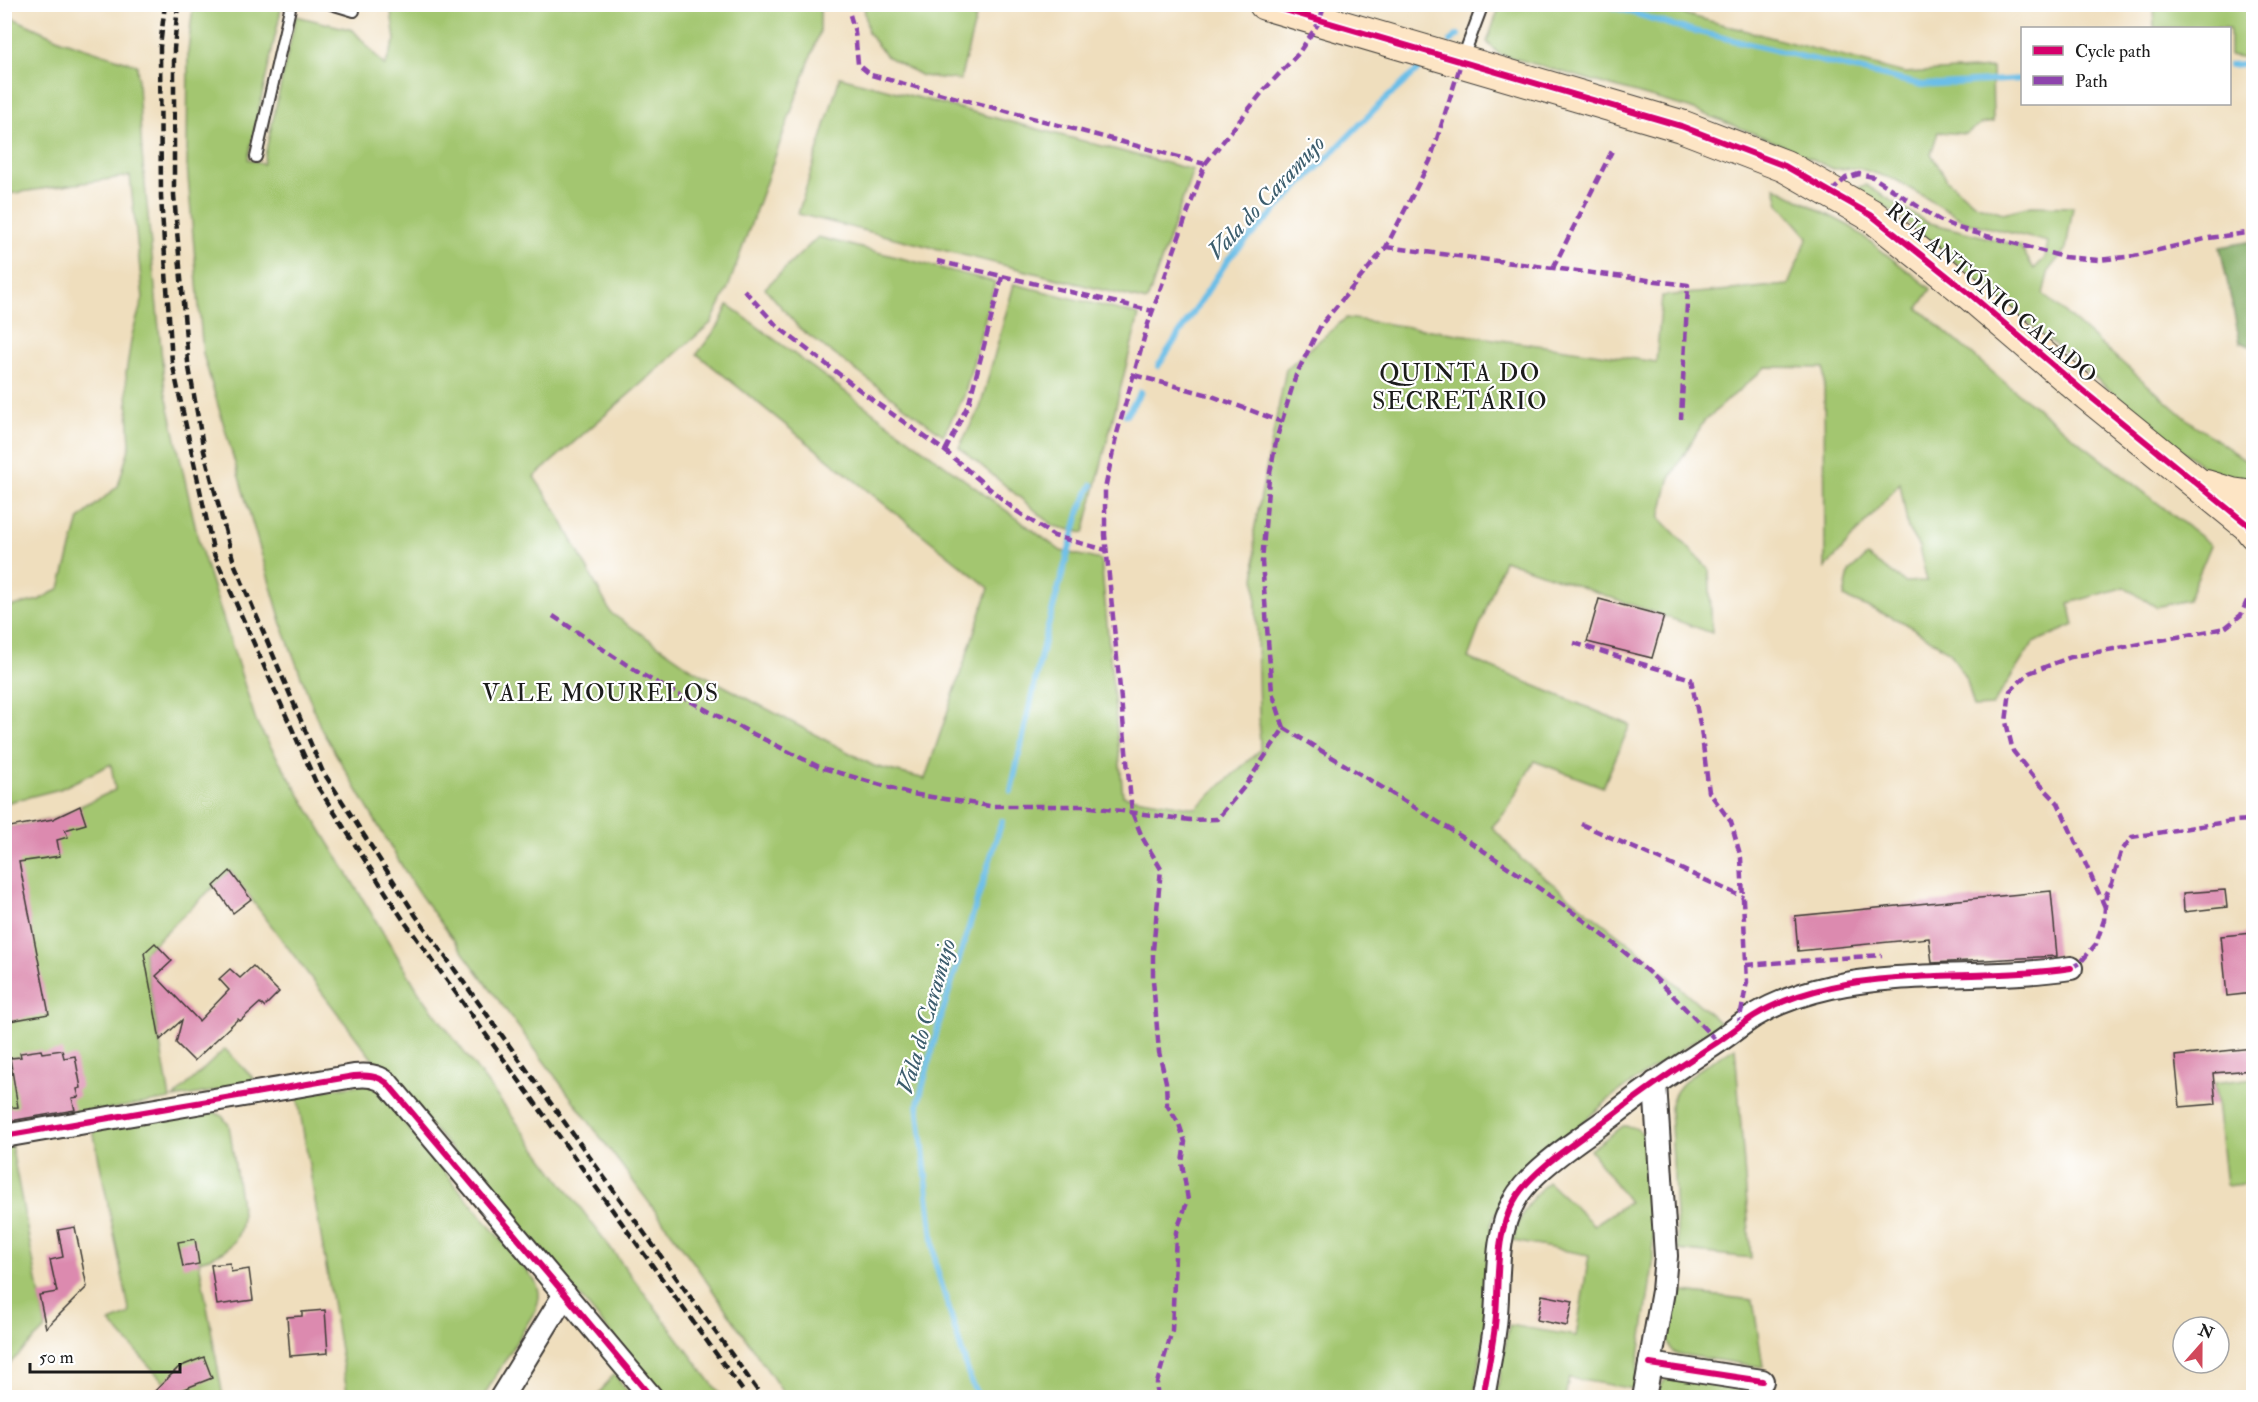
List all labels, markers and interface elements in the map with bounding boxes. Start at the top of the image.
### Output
legend [2021,27,2231,105]
text: Cycle path [2075,40,2151,63]
text: Path [2075,70,2108,93]
water label: Vala do Caramujo [1201,128,1332,266]
street label: RUA ANTÓNIO CALADO [1880,196,2103,389]
district label: QUINTA DO SECRETÁRIO [1372,358,1548,417]
district label: VALE MOURELOS [482,678,720,709]
water label: Vala do Caramujo [890,935,963,1097]
north arrow [2171,1315,2231,1375]
text: N [2195,1320,2217,1344]
scale bar [30,1336,180,1374]
text: 50 m [39,1346,74,1369]

